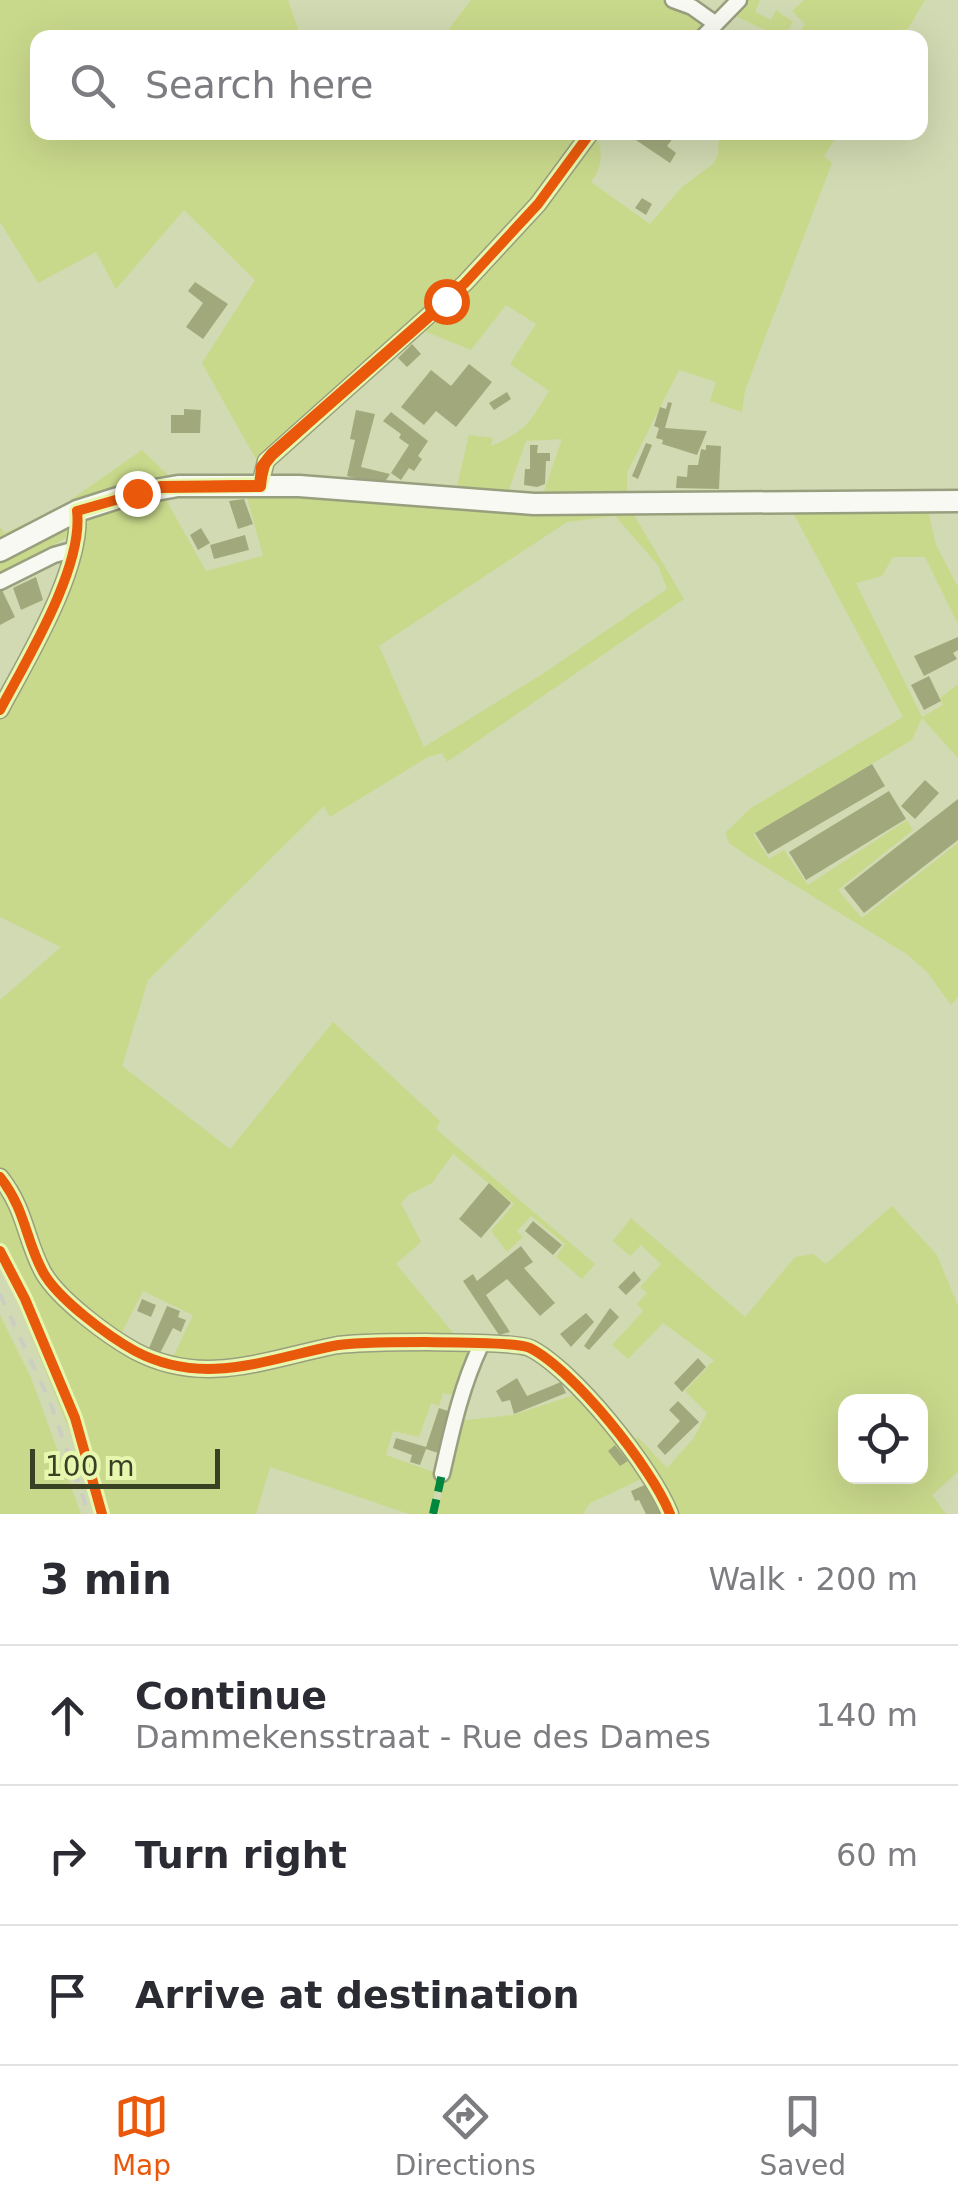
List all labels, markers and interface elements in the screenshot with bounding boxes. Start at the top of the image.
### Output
search box [30,30,928,140]
icon: search [65,58,120,113]
text: Search here [145,63,373,107]
route start [424,279,470,325]
route end [115,471,161,517]
map controls [838,1394,928,1484]
button: locate [838,1394,928,1484]
scale bar [30,1444,220,1488]
text: 100 m [45,1450,135,1483]
text: 3 min [40,1555,172,1604]
text: Walk · 200 m [708,1560,918,1598]
text: Continue [135,1674,327,1718]
icon: ahead [40,1688,95,1743]
text: 140 m [816,1696,918,1734]
text: Dammekensstraat - Rue des Dames [135,1718,711,1756]
icon: right [40,1828,95,1883]
text: Turn right [135,1833,347,1877]
text: 60 m [836,1836,918,1874]
icon: arrive [40,1968,95,2023]
text: Arrive at destination [135,1973,580,2017]
tab: Map [112,2089,171,2182]
tab: Directions [395,2089,536,2182]
tab: Saved [760,2089,846,2182]

